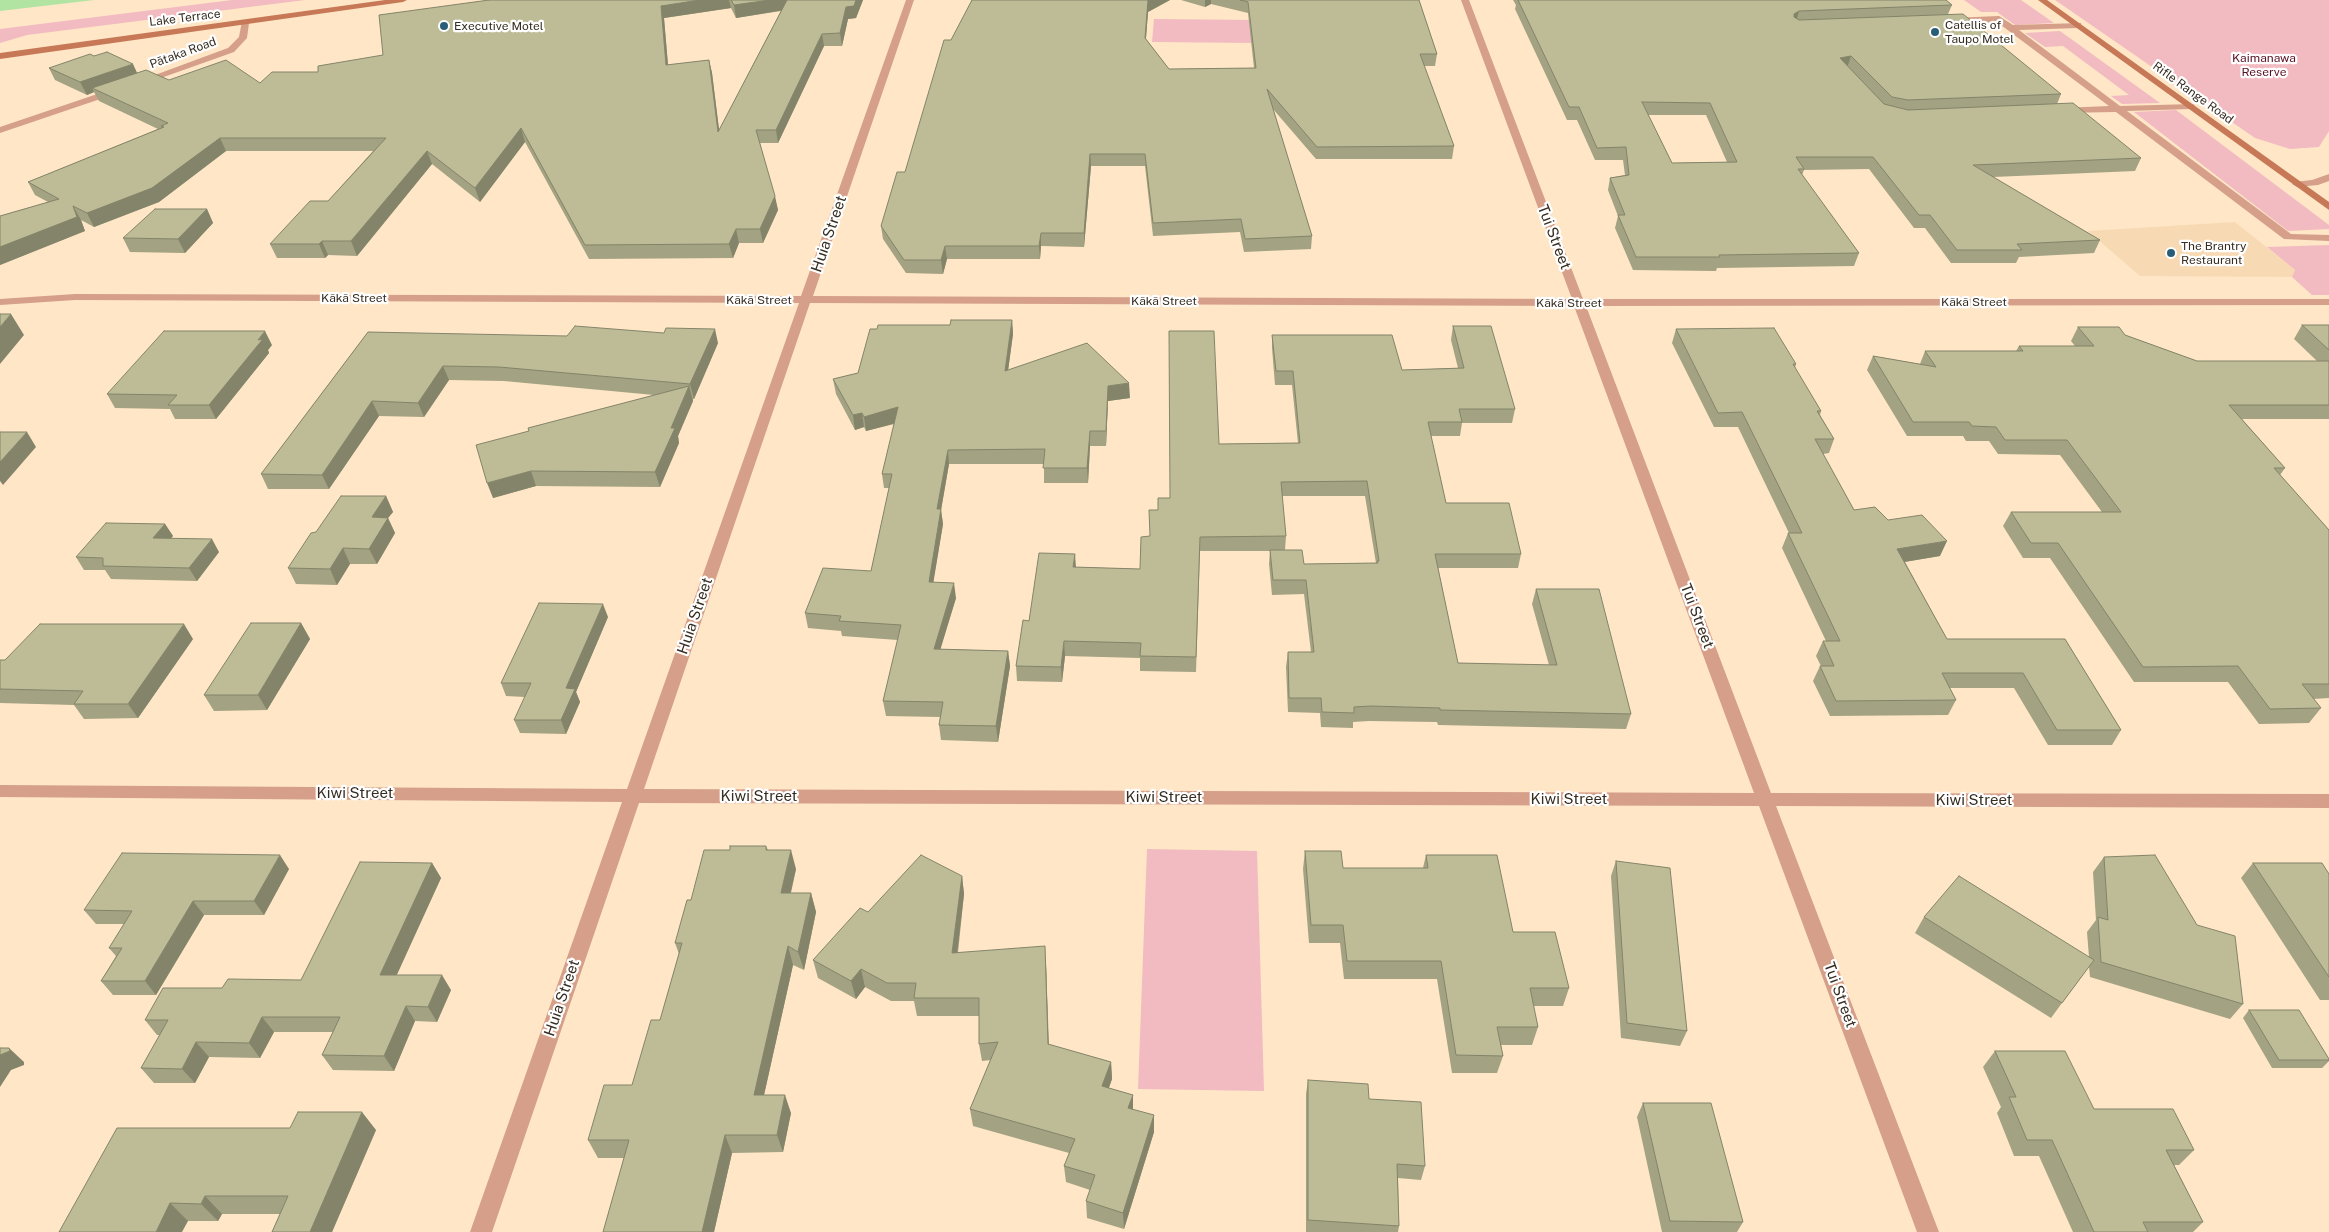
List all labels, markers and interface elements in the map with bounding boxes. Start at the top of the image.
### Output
street label: Lake Terrace [149,6,221,30]
place label: Catellis of Taupo Motel [1945,18,2014,46]
place label: Executive Motel [454,19,543,33]
marker: Executive Motel [438,20,450,32]
marker: Catellis of Taupo Motel [1929,26,1941,38]
street label: Pātaka Road [148,34,218,72]
park label: Kaimanawa Reserve [2232,51,2296,79]
street label: Rifle Range Road [2150,59,2236,127]
street label: Huia Street [808,193,850,275]
street label: Tui Street [1533,202,1575,272]
place label: The Brantry Restaurant [2181,239,2247,267]
marker: The Brantry Restaurant [2165,247,2177,259]
street label: Kākā Street [321,291,387,305]
street label: Kākā Street [726,293,792,307]
street label: Kākā Street [1131,294,1197,308]
street label: Kākā Street [1941,295,2007,309]
street label: Kākā Street [1536,296,1602,310]
street label: Huia Street [674,575,716,657]
street label: Tui Street [1676,581,1718,651]
street label: Kiwi Street [317,784,393,802]
street label: Kiwi Street [721,787,797,805]
street label: Kiwi Street [1126,788,1202,806]
street label: Kiwi Street [1531,790,1607,808]
street label: Kiwi Street [1936,791,2012,809]
street label: Huia Street [541,957,583,1039]
street label: Tui Street [1820,960,1860,1030]

